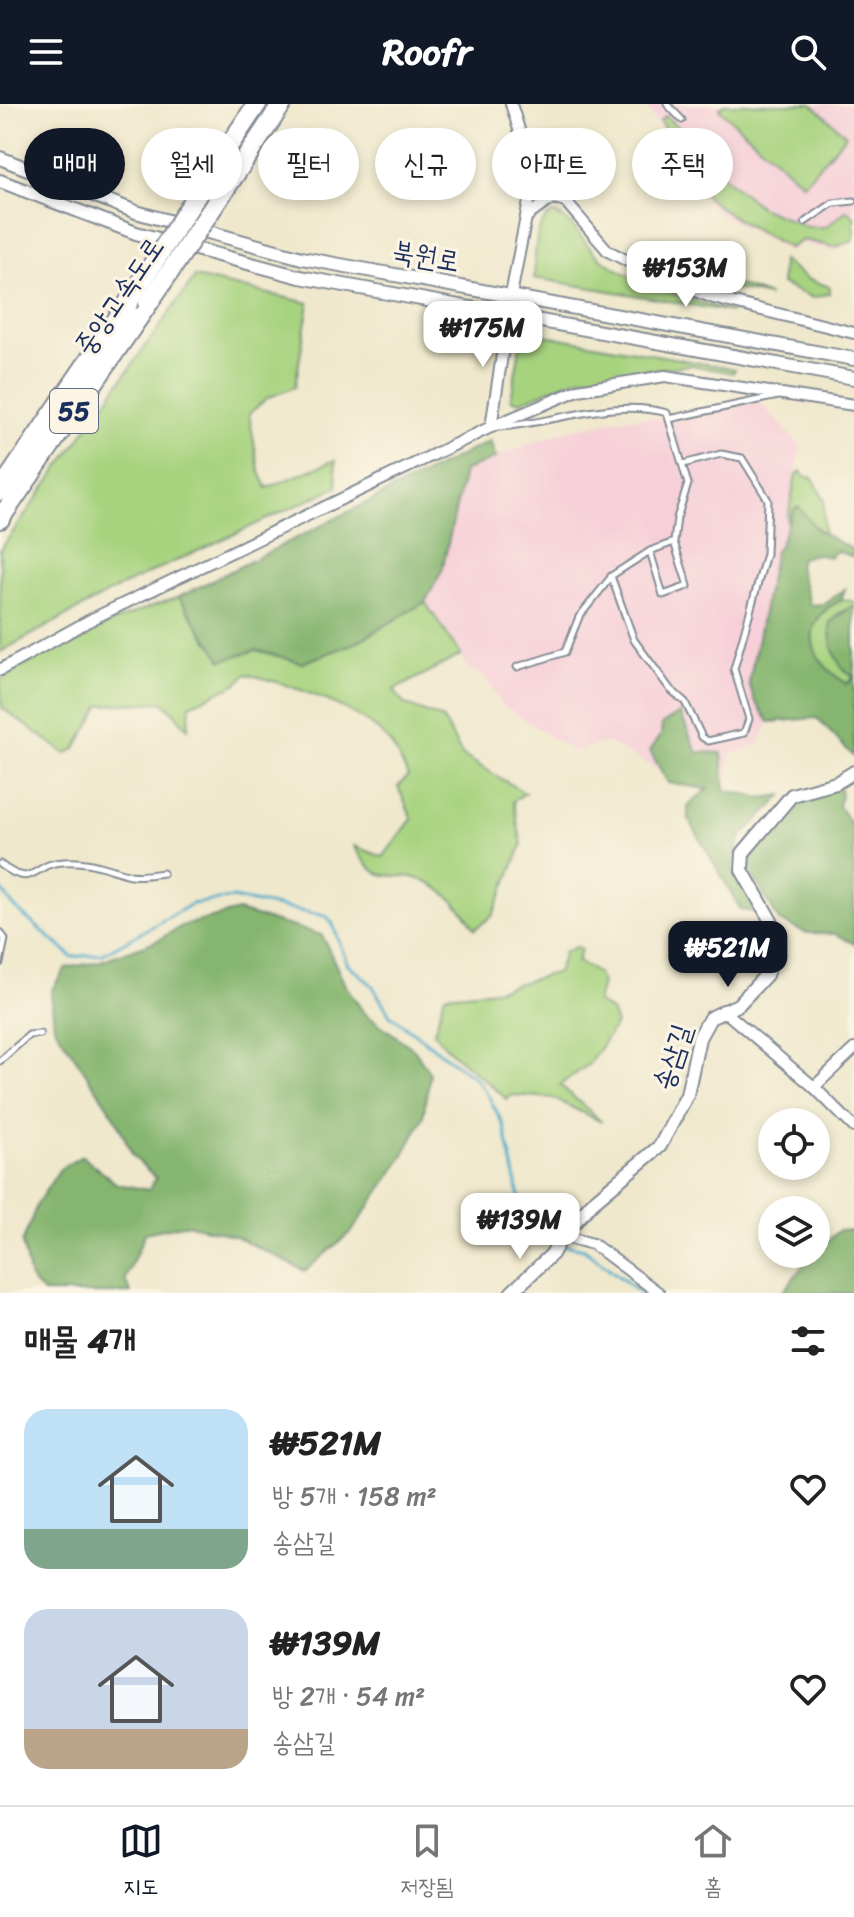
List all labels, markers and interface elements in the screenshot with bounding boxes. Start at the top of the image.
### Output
text: Roofr [382,20,472,84]
icon: menu [24,30,68,74]
icon: search [786,30,830,74]
chip: 매매 [24,128,125,200]
chip: 월세 [141,128,242,200]
chip: 필터 [258,128,359,200]
chip: 신규 [375,128,476,200]
chip: 아파트 [492,128,616,200]
chip: 주택 [632,128,733,200]
street label: 중앙고속도로 [61,226,177,366]
street label: 북원로 [388,226,464,286]
pin: ₩153M [630,241,742,309]
text: ₩153M [645,244,727,290]
pin: ₩175M [427,301,539,369]
text: ₩175M [441,304,525,350]
road number: 55 [50,389,98,433]
pin: ₩521M [672,921,784,989]
text: ₩521M [686,924,770,970]
street label: 송삼길 [638,1017,706,1097]
map controls [758,1108,830,1268]
button: locate [758,1108,830,1180]
pin: ₩139M [464,1193,576,1261]
text: ₩139M [479,1196,561,1242]
button: layers [758,1196,830,1268]
text: 매물 4개 [24,1311,136,1371]
icon: filters [786,1319,830,1363]
text: ₩521M [272,1413,381,1473]
icon: home [88,1441,184,1537]
icon: heart [786,1467,830,1511]
text: 방 5개 · 158 m² [272,1473,437,1519]
text: 송삼길 [272,1519,335,1565]
text: ₩139M [272,1613,380,1673]
icon: home [88,1641,184,1737]
icon: heart [786,1667,830,1711]
text: 방 2개 · 54 m² [272,1673,425,1719]
text: 송삼길 [272,1719,335,1765]
tab: 지도 [119,1819,163,1906]
tab: 저장됨 [400,1819,454,1906]
tab: 홈 [691,1819,735,1906]

